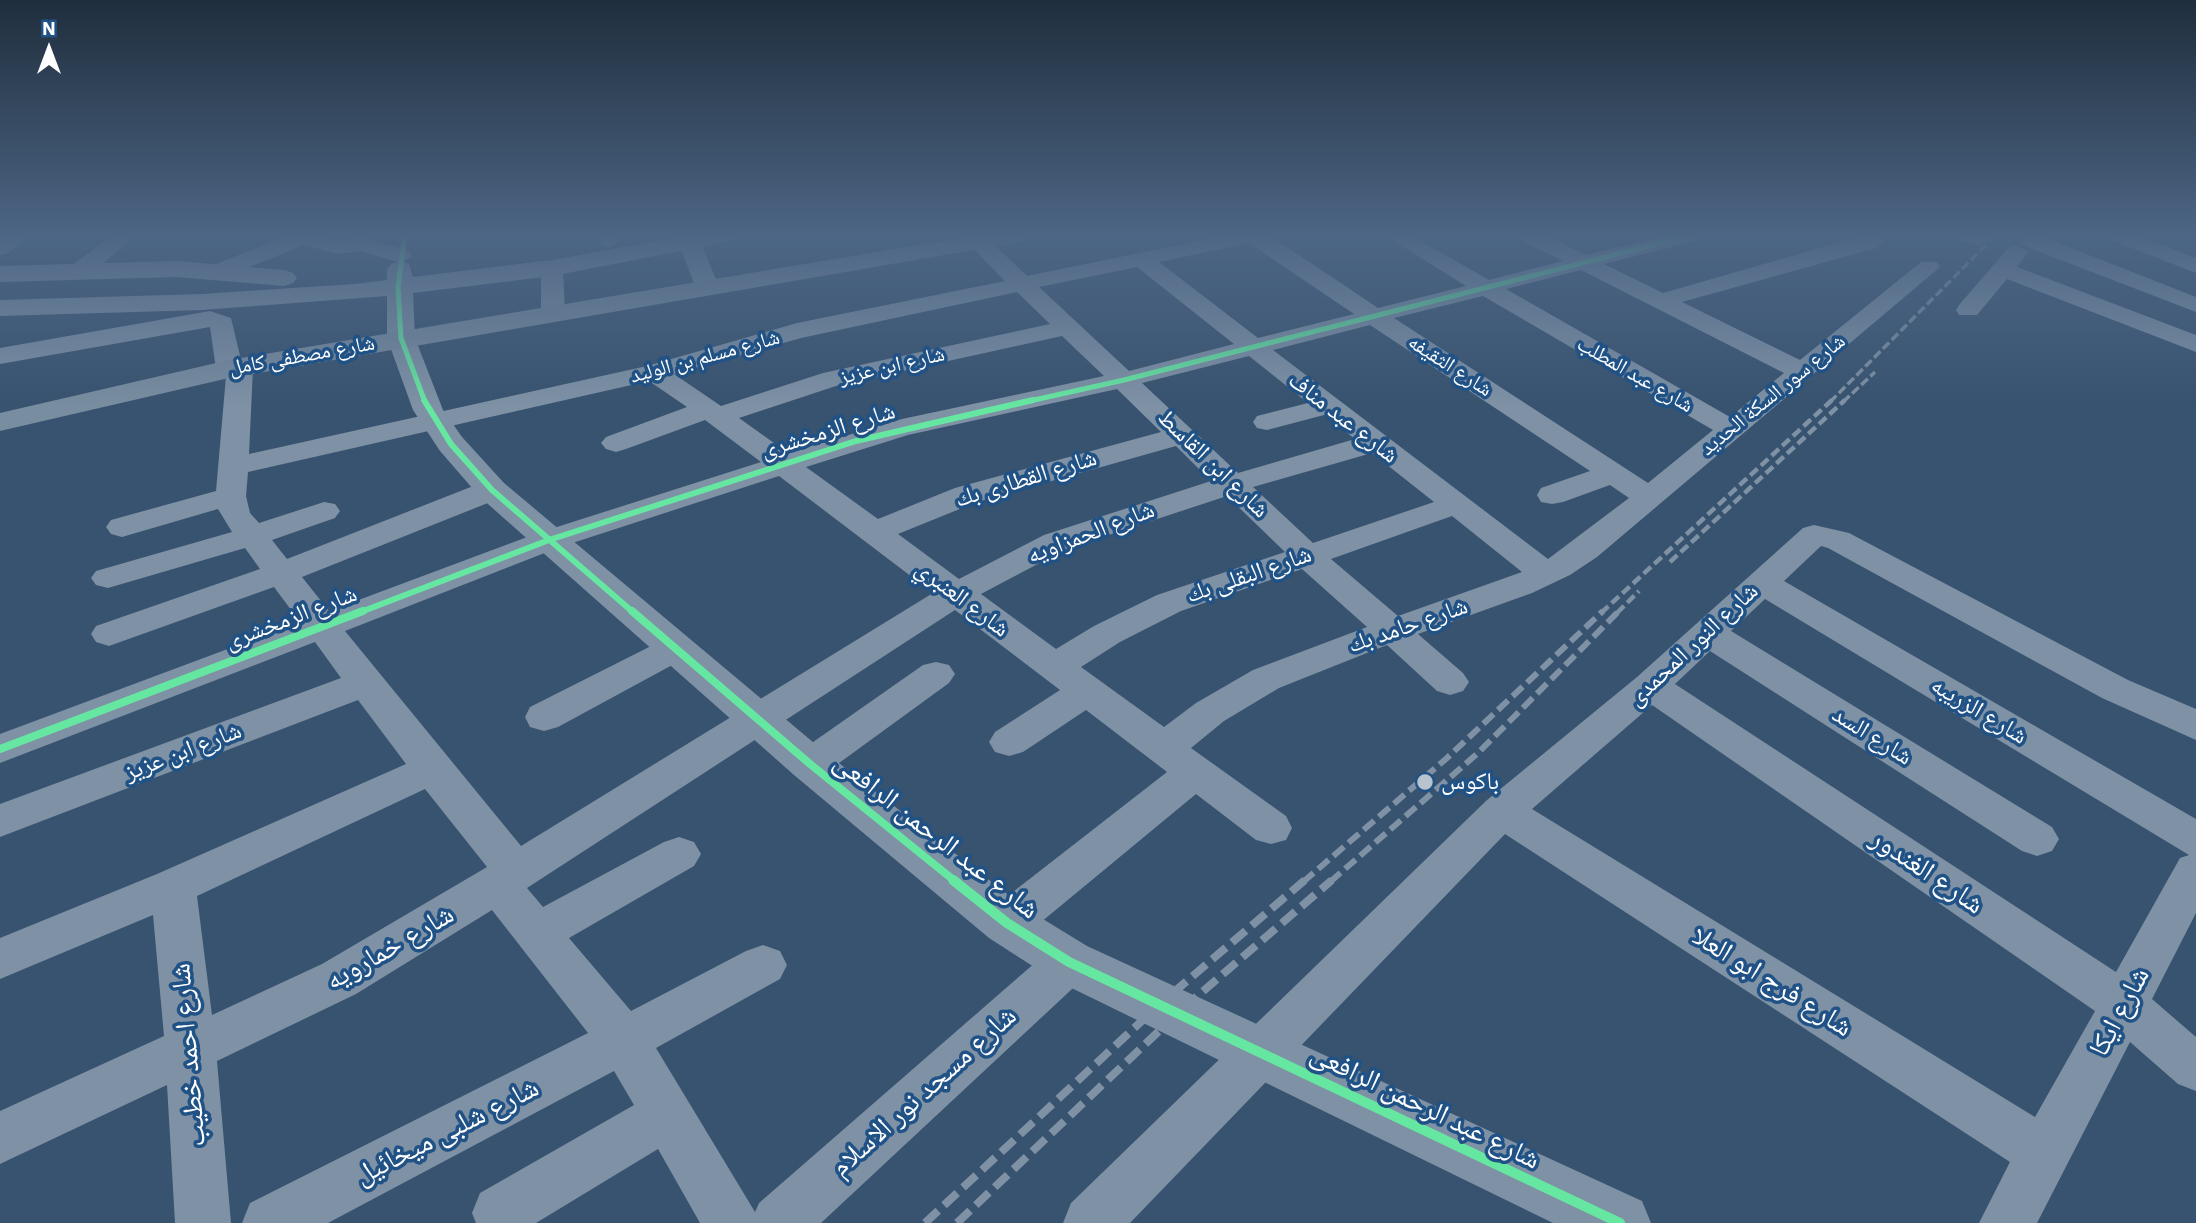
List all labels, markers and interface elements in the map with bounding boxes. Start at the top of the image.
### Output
north arrow [14,14,84,84]
text: N [42,16,56,40]
street label: شارع مسلم بن الوليد [627,325,783,389]
street label: شارع سور السكة الحديد [1695,329,1851,461]
street label: شارع الثقيفه [1403,330,1497,402]
street label: شارع مصطفى كامل [227,331,377,381]
street label: شارع عبد المطلب [1572,332,1698,418]
street label: شارع ابن عزيز [837,342,947,390]
street label: شارع عبد مناف [1282,366,1404,470]
street label: شارع الزمخشرى [757,397,899,465]
street label: شارع ابن القاسط [1151,404,1275,524]
street label: شارع القطارى بك [952,444,1100,514]
street label: شارع الحمزاويه [1023,496,1159,570]
street label: شارع البقلى بك [1183,540,1315,610]
street label: شارع العنبري [909,554,1015,644]
street label: شارع النور المحمدى [1622,577,1764,713]
street label: شارع الزمخشرى [221,580,361,656]
street label: شارع حامد بك [1344,592,1472,660]
street label: شارع الزريبه [1926,671,2032,751]
street label: شارع السد [1826,700,1918,772]
street label: شارع ابن عزيز [120,717,246,787]
street label: شارع عبد الرحمن الرافعى [827,745,1045,927]
place label: باكوس [1441,768,1499,796]
marker: باكوس [1415,772,1435,792]
street label: شارع الغندور [1864,822,1990,922]
street label: شارع خمارويه [320,898,460,998]
street label: شارع فرج ابو العلا [1686,919,1858,1045]
street label: شارع احمد خطيب [164,962,214,1148]
street label: شارع ايكا [2083,962,2157,1062]
street label: شارع مسجد نور الاسلام [824,1000,1024,1184]
street label: شارع عبد الرحمن الرافعى [1305,1037,1545,1177]
street label: شارع شلبى ميخائيل [349,1071,545,1193]

